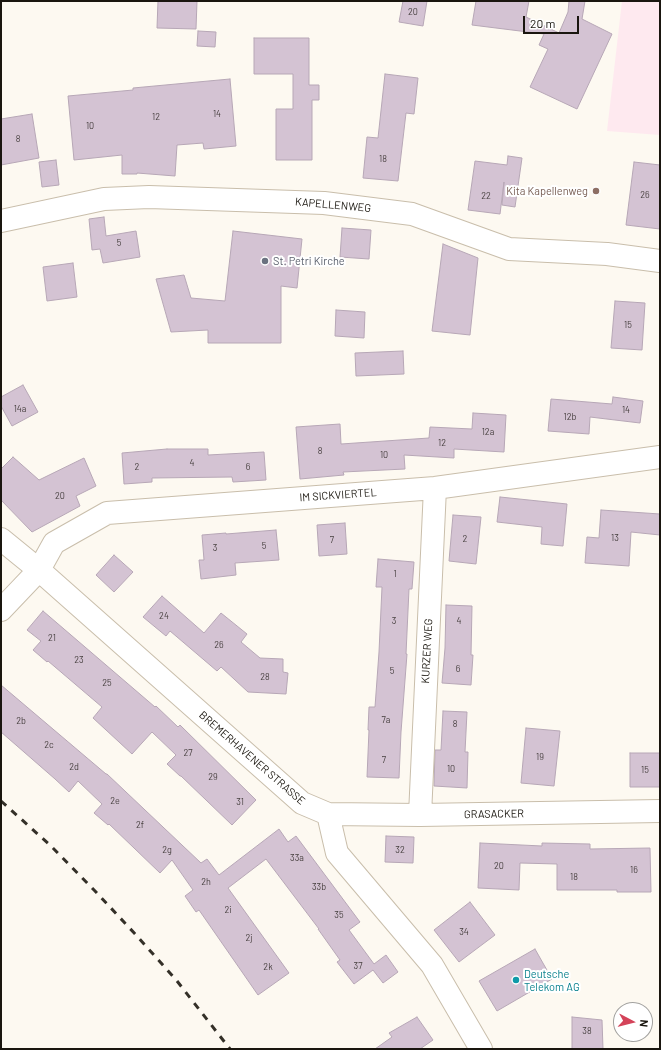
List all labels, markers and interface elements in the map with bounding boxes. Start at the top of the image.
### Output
house number: 20 [408,7,418,17]
scale bar [525,8,581,34]
text: 20 m [530,16,556,30]
house number: 14 [213,109,221,119]
house number: 12 [152,112,160,122]
house number: 10 [86,121,94,131]
house number: 8 [16,134,20,144]
house number: 18 [379,154,387,164]
place label: Kita Kapellenweg [506,184,588,198]
marker: Kita Kapellenweg [591,186,601,196]
house number: 26 [640,190,650,200]
house number: 22 [481,191,491,201]
street label: KAPELLENWEG [294,195,372,215]
house number: 5 [117,238,121,248]
place label: St. Petri Kirche [273,254,345,268]
marker: St. Petri Kirche [260,256,270,266]
house number: 15 [624,320,632,330]
house number: 14a [14,404,26,414]
house number: 14 [622,405,630,415]
house number: 12b [564,412,576,422]
house number: 12a [482,427,494,437]
house number: 12 [438,438,446,448]
house number: 8 [318,446,322,456]
house number: 10 [380,450,388,460]
house number: 4 [190,458,194,468]
house number: 2 [135,462,139,472]
house number: 6 [246,462,250,472]
street label: IM SICKVIERTEL [299,486,377,504]
house number: 20 [55,491,65,501]
house number: 13 [611,533,619,543]
house number: 2 [463,534,467,544]
house number: 7 [330,535,334,545]
house number: 5 [262,541,266,551]
house number: 3 [213,543,217,553]
house number: 1 [393,569,397,579]
house number: 24 [159,611,169,621]
house number: 3 [392,616,396,626]
house number: 4 [457,616,461,626]
street label: KURZER WEG [419,618,435,684]
house number: 21 [48,633,56,643]
house number: 26 [214,640,224,650]
house number: 23 [74,655,84,665]
house number: 6 [456,664,460,674]
house number: 5 [390,666,394,676]
house number: 28 [260,672,270,682]
house number: 25 [102,678,112,688]
street label: BREMERHAVENER STRASSE [196,708,308,808]
house number: 7a [382,715,390,725]
house number: 2b [16,716,26,726]
house number: 8 [453,719,457,729]
house number: 2c [44,740,54,750]
house number: 27 [183,748,193,758]
house number: 19 [536,752,544,762]
house number: 7 [382,755,386,765]
house number: 2d [69,762,79,772]
house number: 10 [447,764,455,774]
house number: 15 [641,765,649,775]
house number: 29 [208,772,218,782]
house number: 2e [110,796,120,806]
house number: 31 [236,797,244,807]
street label: GRASACKER [464,807,524,821]
house number: 2f [136,820,144,830]
house number: 2g [162,845,172,855]
house number: 32 [395,845,405,855]
house number: 33a [290,853,304,863]
house number: 20 [494,861,504,871]
house number: 16 [630,865,638,875]
house number: 18 [570,872,578,882]
house number: 2h [201,877,211,887]
house number: 33b [312,882,326,892]
house number: 2i [224,905,232,915]
house number: 35 [334,910,344,920]
house number: 34 [459,927,469,937]
house number: 2j [245,933,253,943]
house number: 37 [354,961,362,971]
house number: 2k [263,962,273,972]
place label: Deutsche Telekom AG [524,967,580,993]
marker: Deutsche Telekom AG [511,975,521,985]
north arrow [613,1002,653,1042]
text: N [638,1019,651,1028]
house number: 38 [582,1026,592,1036]

